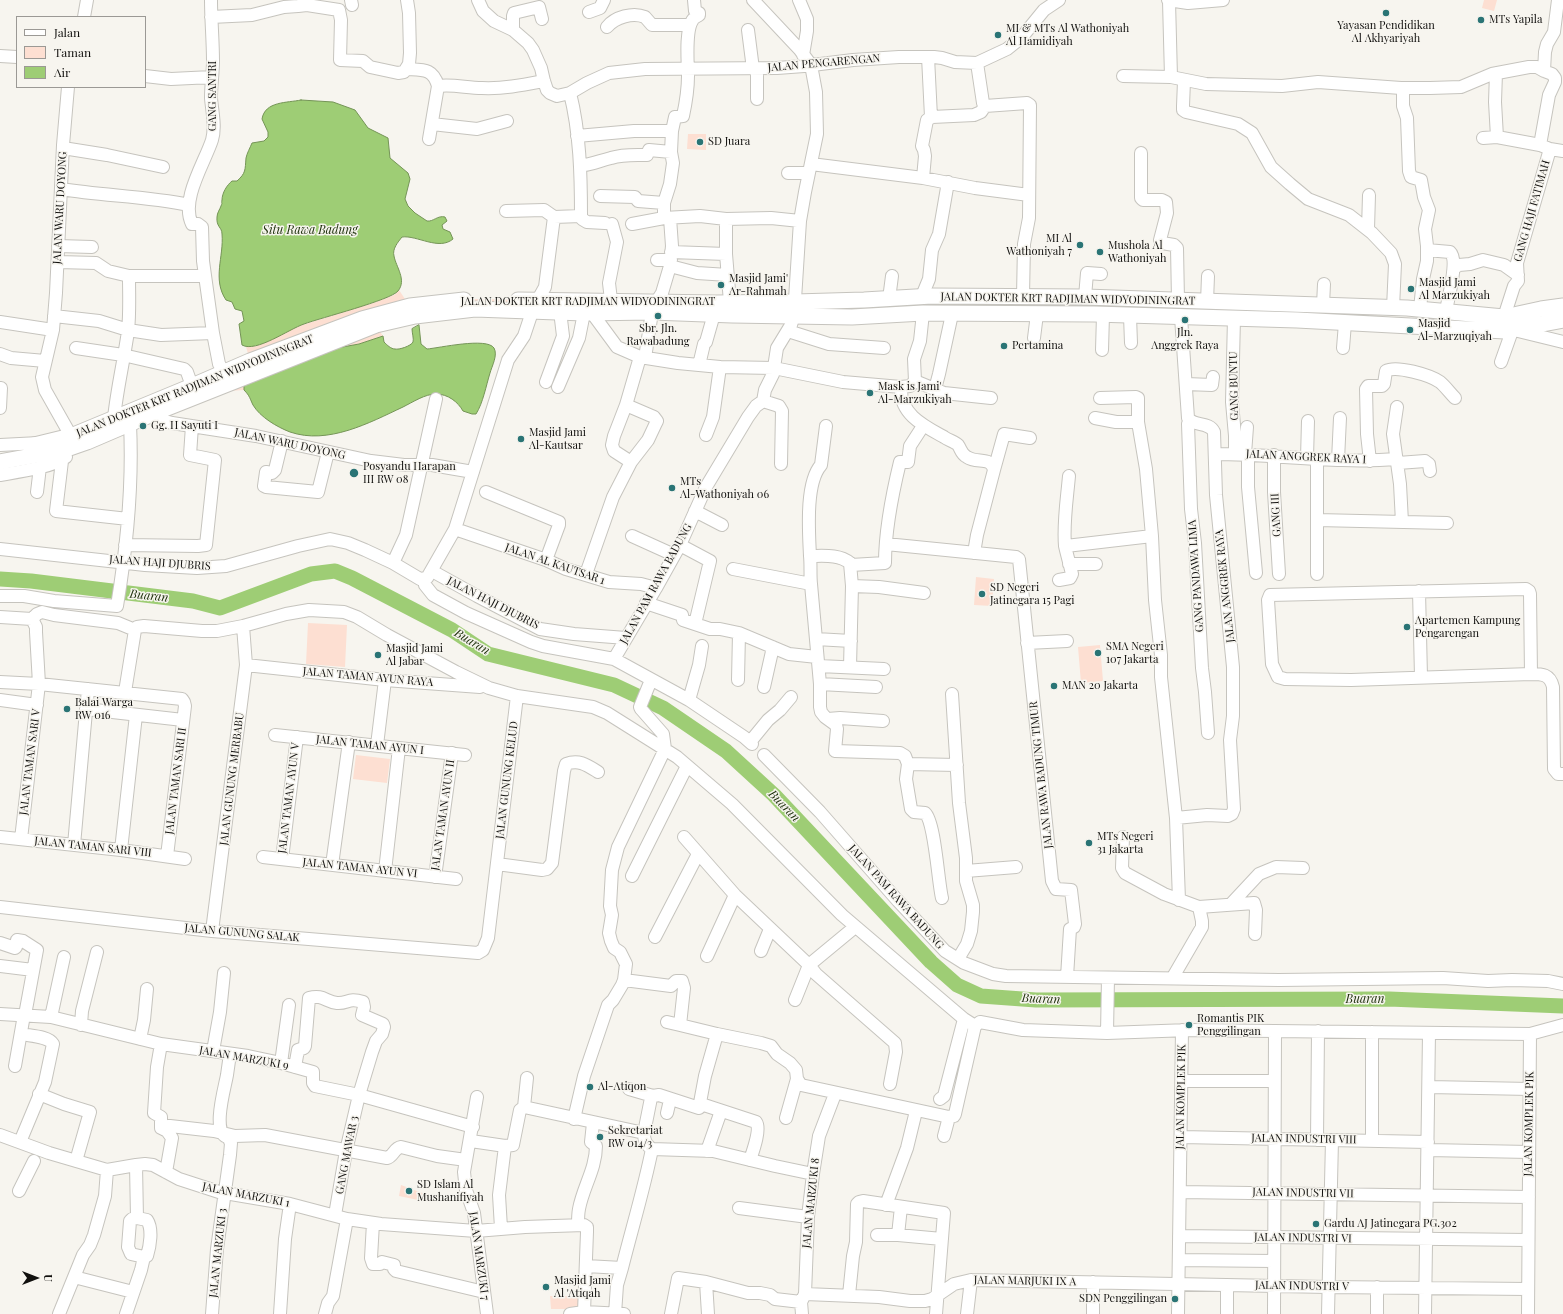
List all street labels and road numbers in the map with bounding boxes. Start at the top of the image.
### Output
street label: JALAN PENGARENGAN [767,52,881,74]
street label: GANG SANTRI [206,61,220,131]
street label: JALAN WARU DOYONG [50,151,70,265]
street label: GANG HAJI FATIMAH [1511,159,1553,263]
street label: JALAN DOKTER KRT RADJIMAN WIDYODININGRAT [941,290,1195,308]
street label: JALAN DOKTER KRT RADJIMAN WIDYODININGRAT [461,295,715,309]
street label: JALAN DOKTER KRT RADJIMAN WIDYODININGRAT [74,332,316,440]
street label: GANG BUNTU [1227,351,1241,421]
street label: JALAN WARU DOYONG [233,426,347,462]
street label: JALAN ANGGREK RAYA I [1246,447,1366,467]
street label: GANG III [1268,493,1284,537]
street label: GANG PANDAWA LIMA [1185,519,1207,633]
street label: JALAN PAM RAWA BADUNG [617,521,695,647]
street label: JALAN ANGGREK RAYA [1212,529,1238,643]
street label: JALAN AL KAUTSAR 1 [503,541,607,587]
street label: JALAN HAJI DJUBRIS [109,553,211,573]
street label: JALAN HAJI DJUBRIS [445,574,541,632]
street label: JALAN TAMAN AYUN RAYA [302,665,434,689]
street label: JALAN RAWA BADUNG TIMUR [1027,701,1055,849]
street label: JALAN TAMAN SARI V [17,708,43,816]
street label: JALAN GUNUNG MERBABU [217,712,247,846]
street label: JALAN GUNUNG KELUD [493,720,521,840]
street label: JALAN TAMAN SARI II [163,727,189,835]
street label: JALAN TAMAN AYUN I [315,733,425,757]
street label: JALAN TAMAN AYUN V [276,742,302,854]
street label: JALAN TAMAN AYUN II [429,759,457,871]
street label: JALAN TAMAN SARI VIII [34,834,152,860]
street label: JALAN PAM RAWA BADUNG [846,842,946,952]
street label: JALAN TAMAN AYUN VI [302,855,418,881]
street label: JALAN GUNUNG SALAK [184,921,300,945]
street label: JALAN MARZUKI 9 [198,1044,290,1072]
street label: JALAN KOMPLEK PIK [1173,1044,1189,1150]
street label: JALAN KOMPLEK PIK [1521,1071,1537,1177]
street label: GANG MAWAR 3 [333,1115,361,1195]
street label: JALAN INDUSTRI VIII [1251,1131,1357,1147]
street label: JALAN MARZUKI 8 [800,1157,822,1249]
street label: JALAN MARZUKI 1 [201,1180,291,1210]
street label: JALAN INDUSTRI VII [1252,1186,1354,1200]
street label: JALAN MARZUKI 3 [207,1208,229,1298]
street label: JALAN MARZUKI 7 [466,1211,492,1301]
street label: JALAN INDUSTRI VI [1254,1231,1352,1245]
street label: JALAN MARJUKI IX A [974,1274,1076,1288]
street label: JALAN INDUSTRI V [1255,1279,1349,1293]

